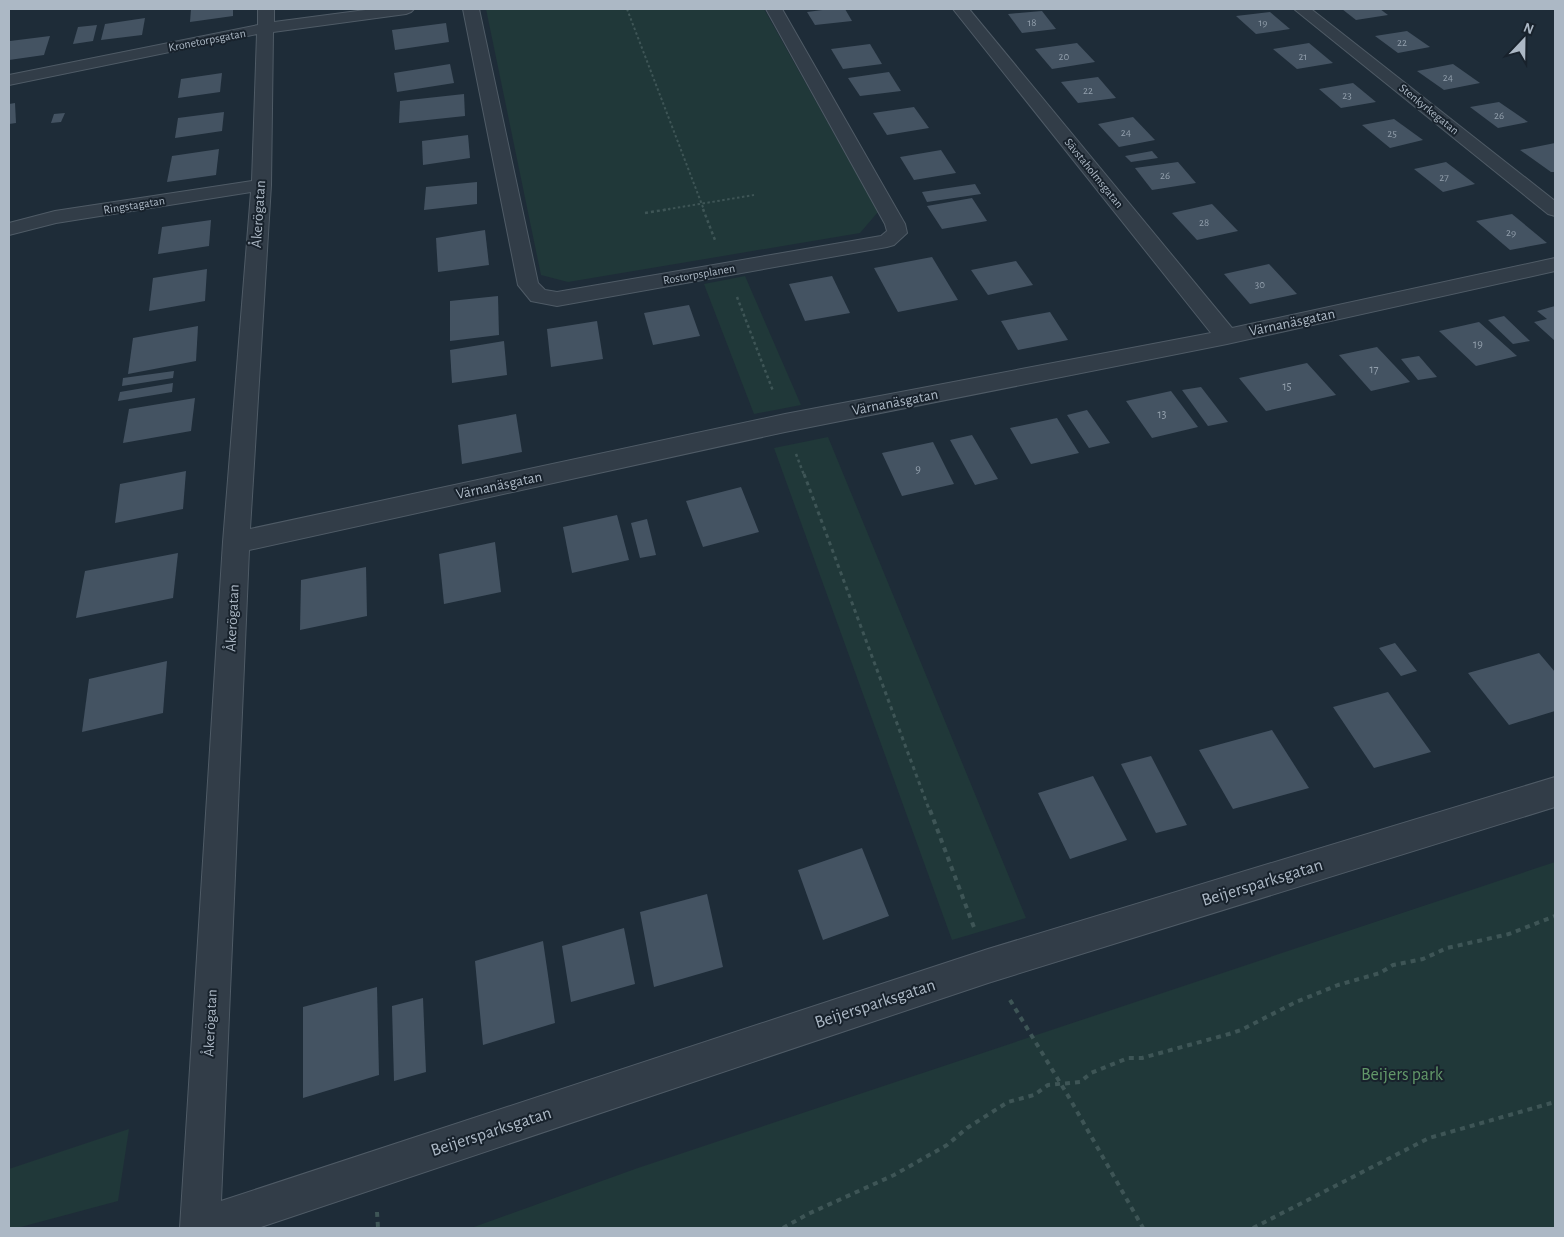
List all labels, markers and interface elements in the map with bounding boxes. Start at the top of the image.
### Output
north arrow [1499,15,1549,65]
house number: 18 [1028,17,1037,28]
house number: 19 [1259,17,1267,28]
text: N [1521,21,1536,37]
street label: Kronetorpsgatan [167,27,247,53]
house number: 22 [1397,37,1407,48]
house number: 20 [1059,51,1070,62]
house number: 21 [1299,51,1307,62]
house number: 24 [1443,72,1453,83]
street label: Stenkyrkegatan [1396,81,1461,137]
house number: 22 [1083,85,1093,96]
house number: 23 [1342,90,1352,101]
house number: 26 [1494,110,1504,121]
house number: 24 [1121,127,1131,138]
house number: 25 [1387,128,1397,139]
street label: Sävstaholmsgatan [1062,136,1126,210]
house number: 26 [1160,170,1170,181]
house number: 27 [1439,172,1449,183]
street label: Åkerögatan [248,180,268,248]
street label: Ringstagatan [102,194,166,216]
house number: 28 [1199,217,1209,228]
house number: 29 [1506,227,1516,238]
street label: Rostorpsplanen [662,262,736,286]
house number: 30 [1255,279,1265,290]
street label: Värnanäsgatan [1248,306,1336,339]
house number: 19 [1473,338,1483,350]
house number: 17 [1369,363,1379,375]
house number: 15 [1282,380,1292,392]
street label: Värnanäsgatan [851,387,939,418]
house number: 13 [1157,408,1167,420]
house number: 9 [915,463,921,475]
street label: Värnanäsgatan [455,469,543,502]
street label: Åkerögatan [222,584,242,652]
street label: Beijersparksgatan [1200,856,1325,910]
street label: Beijersparksgatan [813,976,938,1032]
street label: Åkerögatan [200,989,220,1057]
park label: Beijers park [1361,1066,1444,1084]
street label: Beijersparksgatan [429,1104,554,1160]

